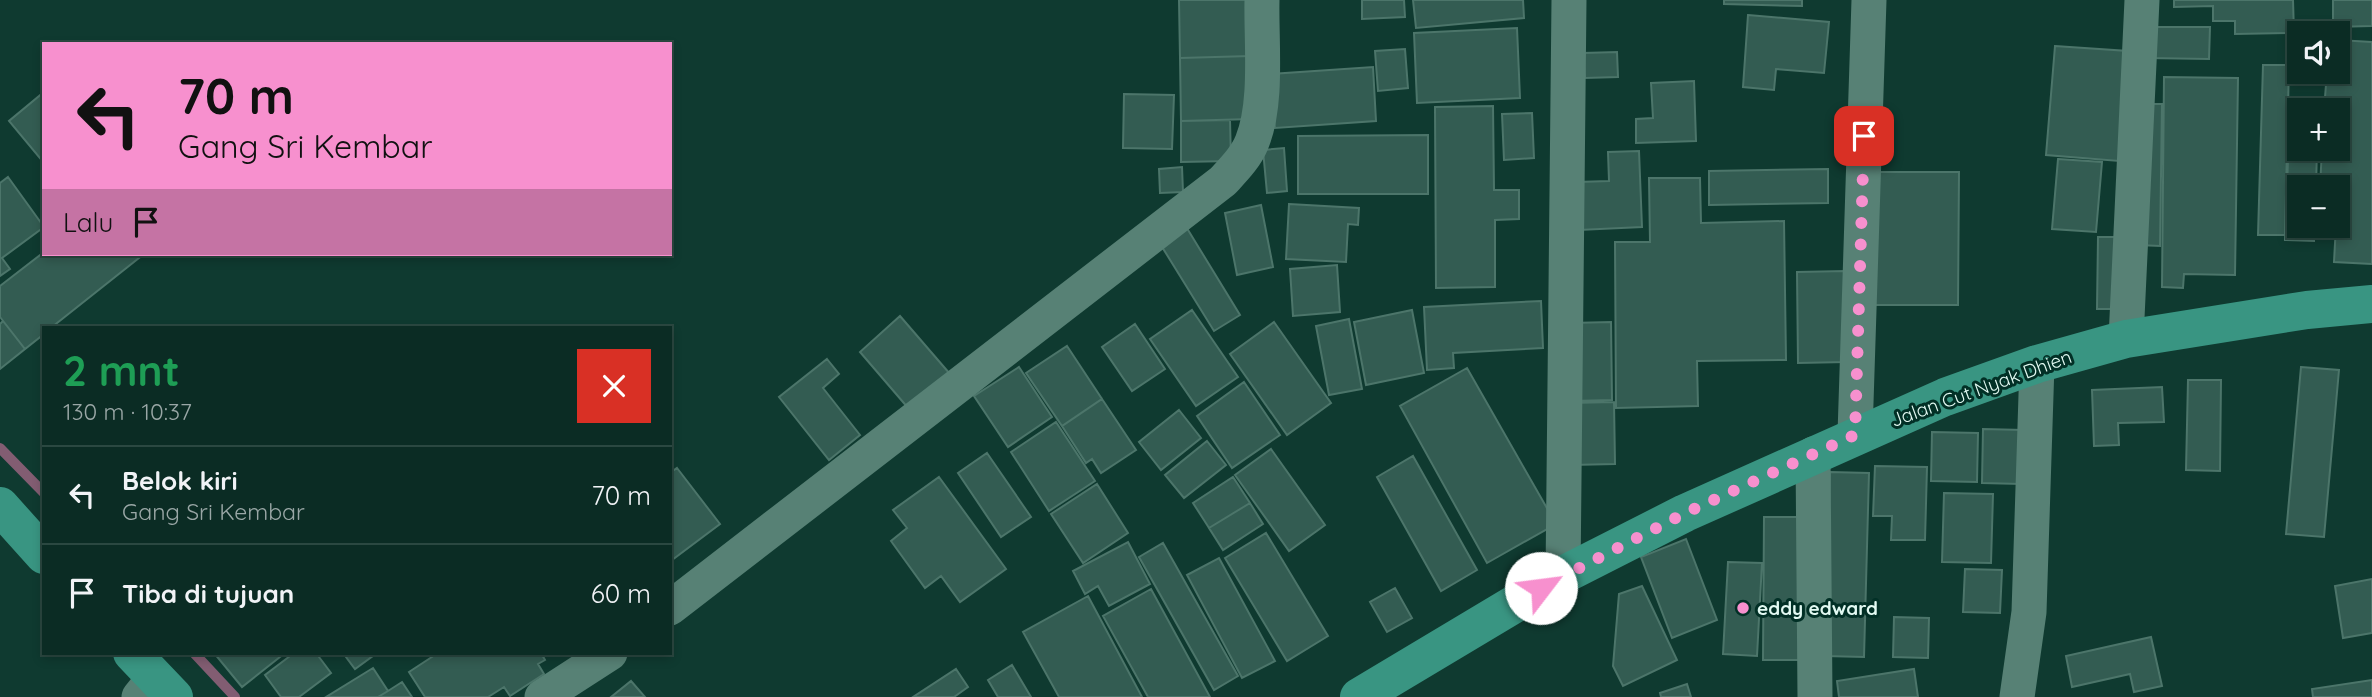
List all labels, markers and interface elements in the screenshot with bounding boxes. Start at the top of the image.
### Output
map controls [2287,21,2350,238]
button: sound [2287,21,2350,84]
text: 70 m [178,65,294,126]
icon: left [63,70,154,161]
button: + [2287,98,2350,161]
pin [1834,106,1894,166]
icon: arrive [1845,117,1883,155]
text: Gang Sri Kembar [178,126,432,166]
button: − [2287,175,2350,238]
icon: arrive [127,203,165,241]
text: Lalu [63,206,113,239]
text: 2 mnt [63,344,180,397]
street label: Jalan Cut Nyak Dhien [1887,344,2075,432]
button: close [577,349,651,423]
text: 130 m · 10:37 [63,397,192,426]
text: Belok kiri [122,464,238,497]
icon: left [63,476,101,514]
text: 70 m [591,479,651,512]
text: Gang Sri Kembar [122,497,305,526]
position arrow [1504,551,1578,625]
icon: arrive [63,574,101,612]
text: Tiba di tujuan [122,577,294,610]
text: 60 m [591,577,651,610]
place label: eddy edward [1757,596,1878,620]
marker: eddy edward [1735,600,1751,616]

